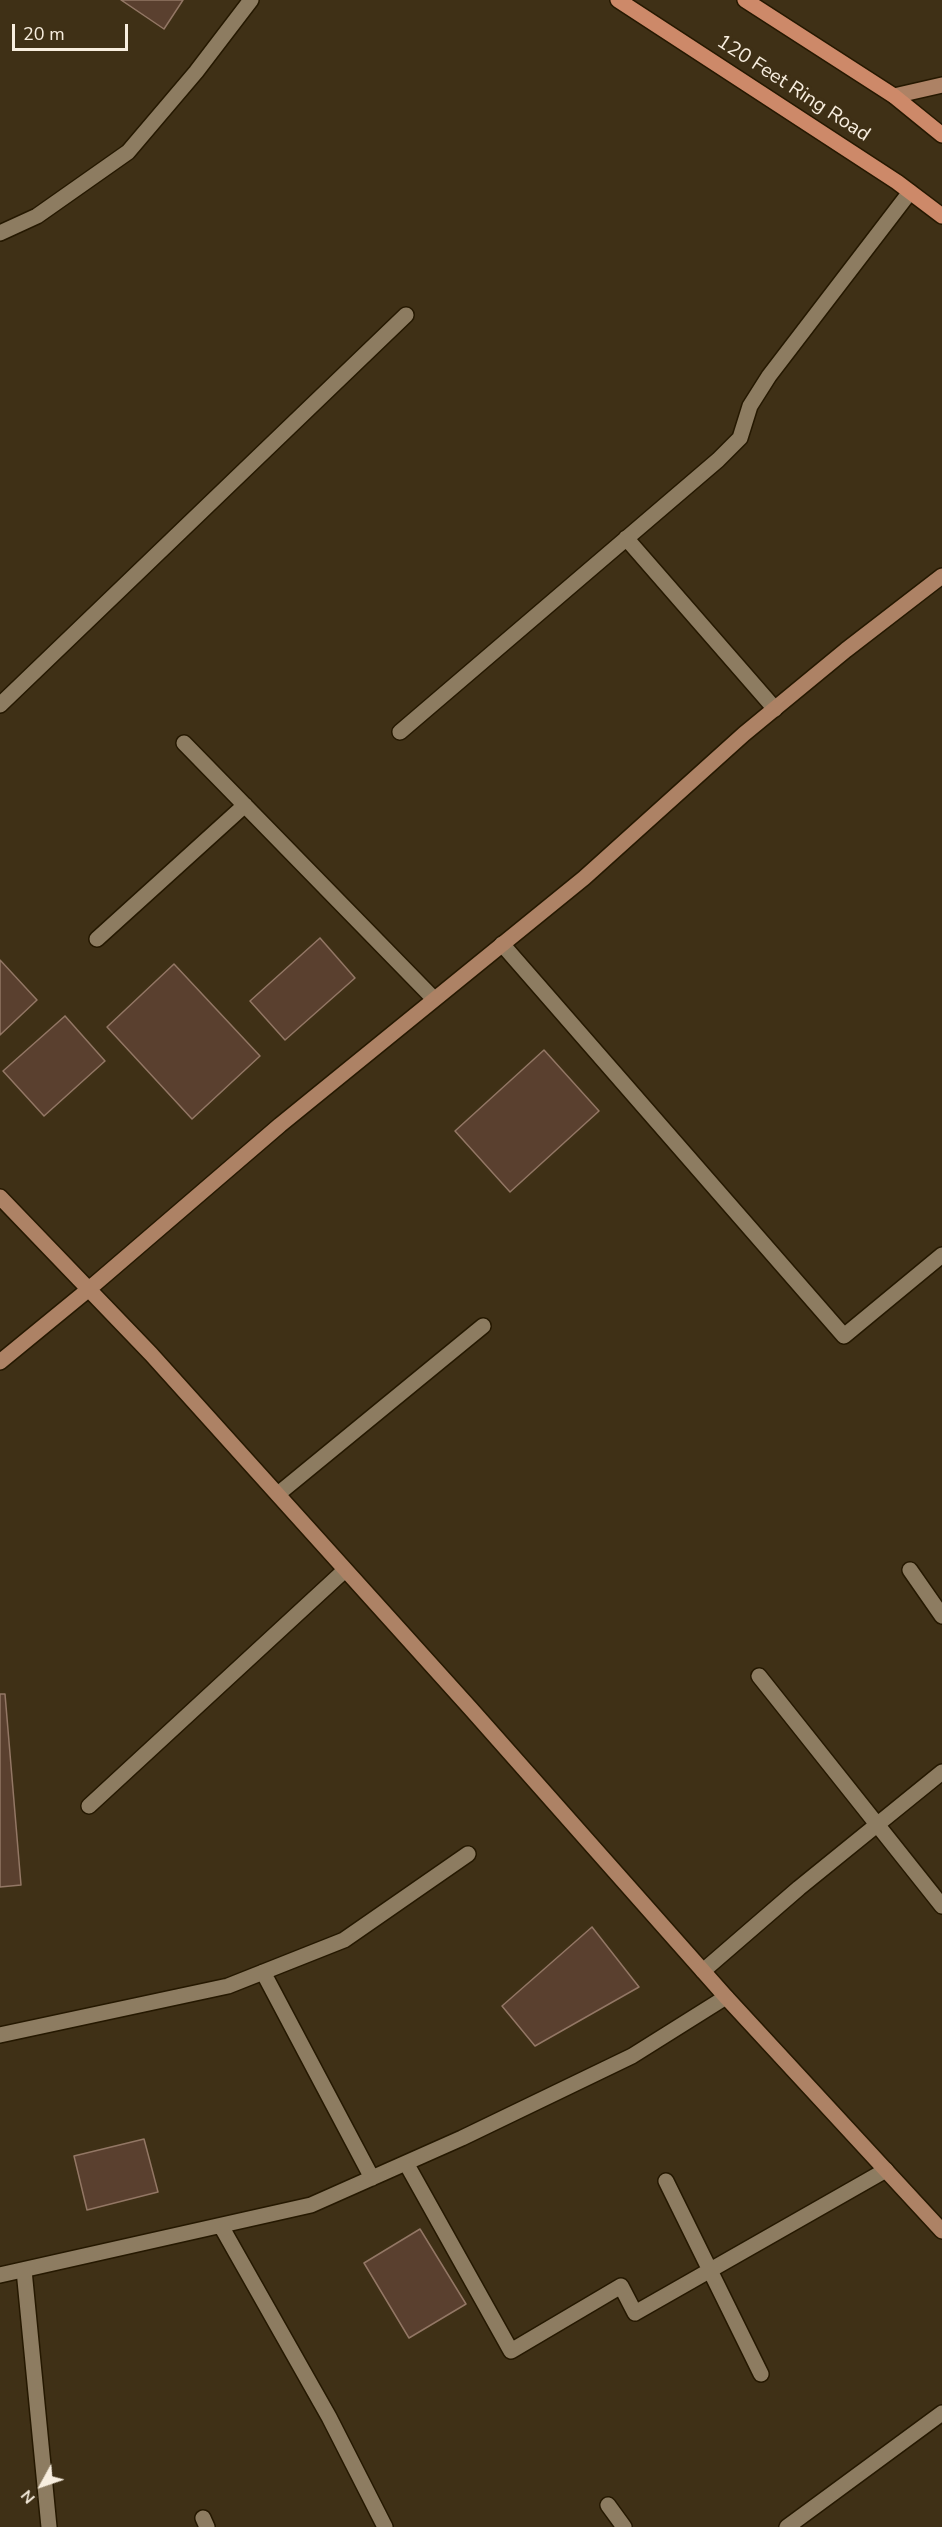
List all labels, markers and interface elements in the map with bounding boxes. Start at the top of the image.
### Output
scale bar [15,12,130,50]
text: 20 m [23,22,65,46]
street label: 120 Feet Ring Road [712,30,874,148]
north arrow [12,2455,72,2515]
text: N [16,2485,40,2508]

